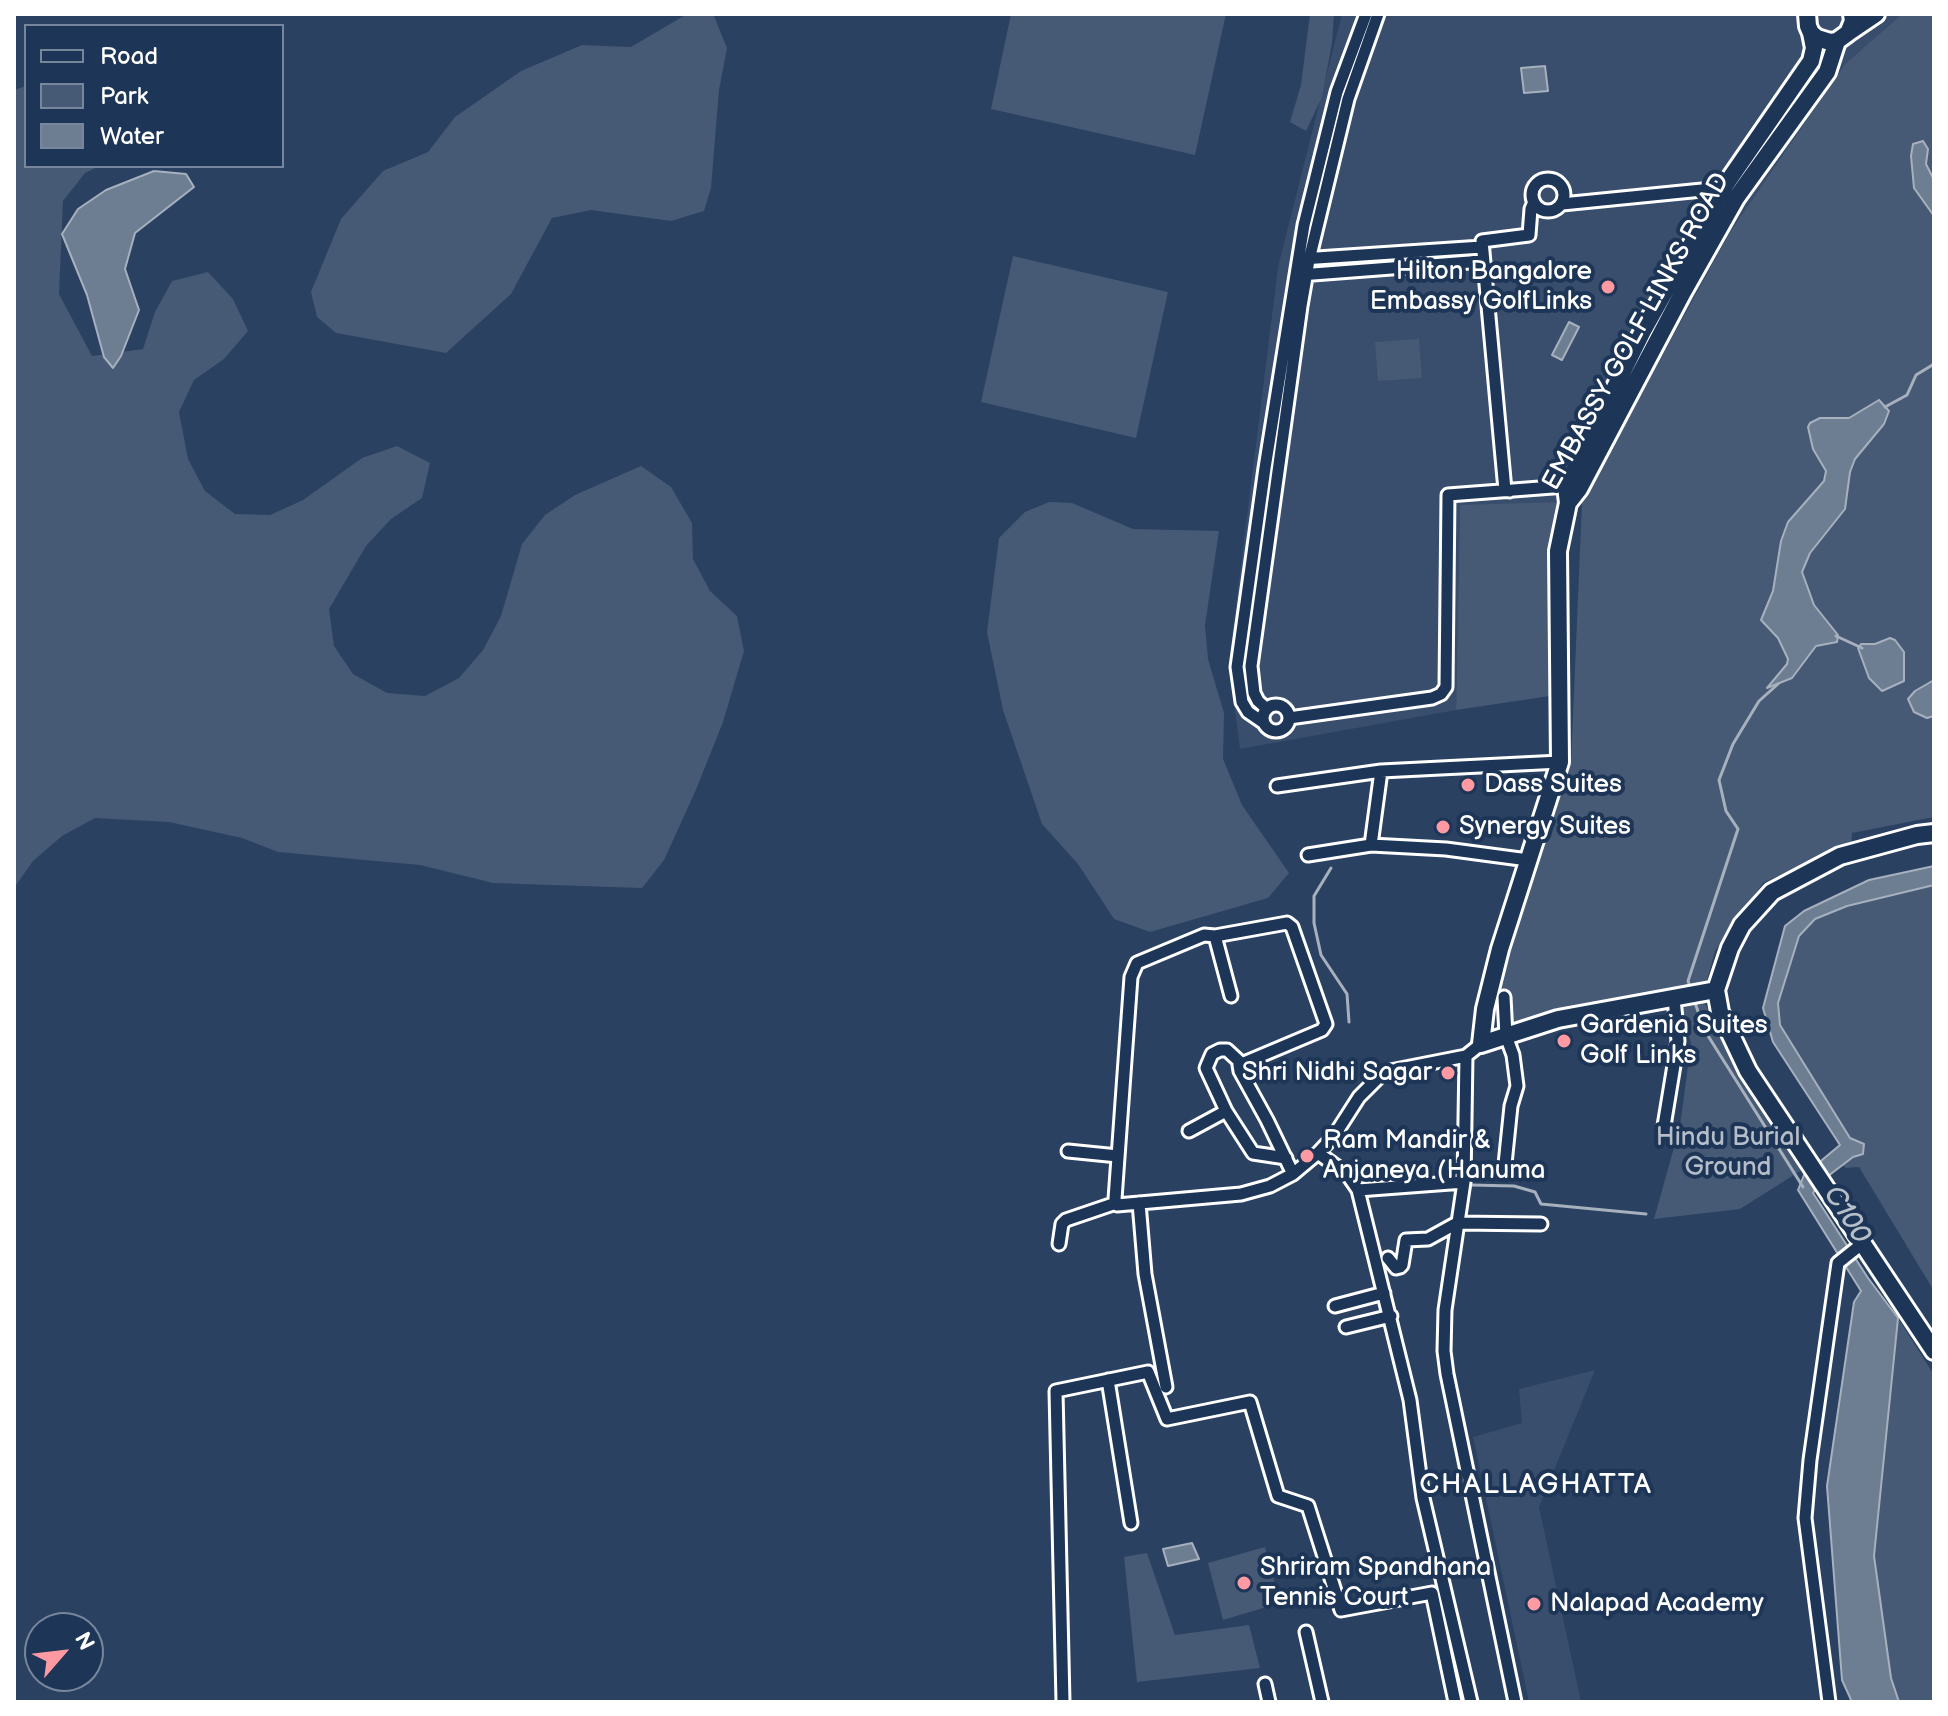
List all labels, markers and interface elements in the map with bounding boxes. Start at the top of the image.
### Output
legend [24,24,284,168]
text: Road [100,42,158,71]
text: Park [100,82,148,111]
text: Water [100,122,164,151]
street label: EMBASSY GOLF LINKS ROAD [1537,168,1737,496]
place label: Hilton Bangalore Embassy GolfLinks [1370,256,1592,318]
marker: Hilton Bangalore Embassy GolfLinks [1599,278,1617,296]
place label: Dass Suites [1484,769,1622,801]
marker: Dass Suites [1459,776,1477,794]
place label: Synergy Suites [1459,811,1631,843]
marker: Synergy Suites [1434,818,1452,836]
place label: Gardenia Suites Golf Links [1580,1010,1768,1072]
marker: Gardenia Suites Golf Links [1555,1032,1573,1050]
place label: Shri Nidhi Sagar [1242,1057,1432,1089]
marker: Shri Nidhi Sagar [1439,1064,1457,1082]
park label: Hindu Burial Ground [1656,1122,1800,1184]
place label: Ram Mandir & Anjaneya (Hanuma [1323,1125,1545,1186]
marker: Ram Mandir & Anjaneya (Hanuma [1298,1147,1316,1165]
water label: C100 [1815,1180,1877,1250]
district label: CHALLAGHATTA [1419,1469,1653,1503]
place label: Shriram Spandhana Tennis Court [1260,1552,1491,1614]
marker: Shriram Spandhana Tennis Court [1235,1574,1253,1592]
place label: Nalapad Academy [1550,1588,1764,1620]
marker: Nalapad Academy [1525,1595,1543,1613]
north arrow [24,1612,104,1692]
text: N [68,1628,100,1655]

